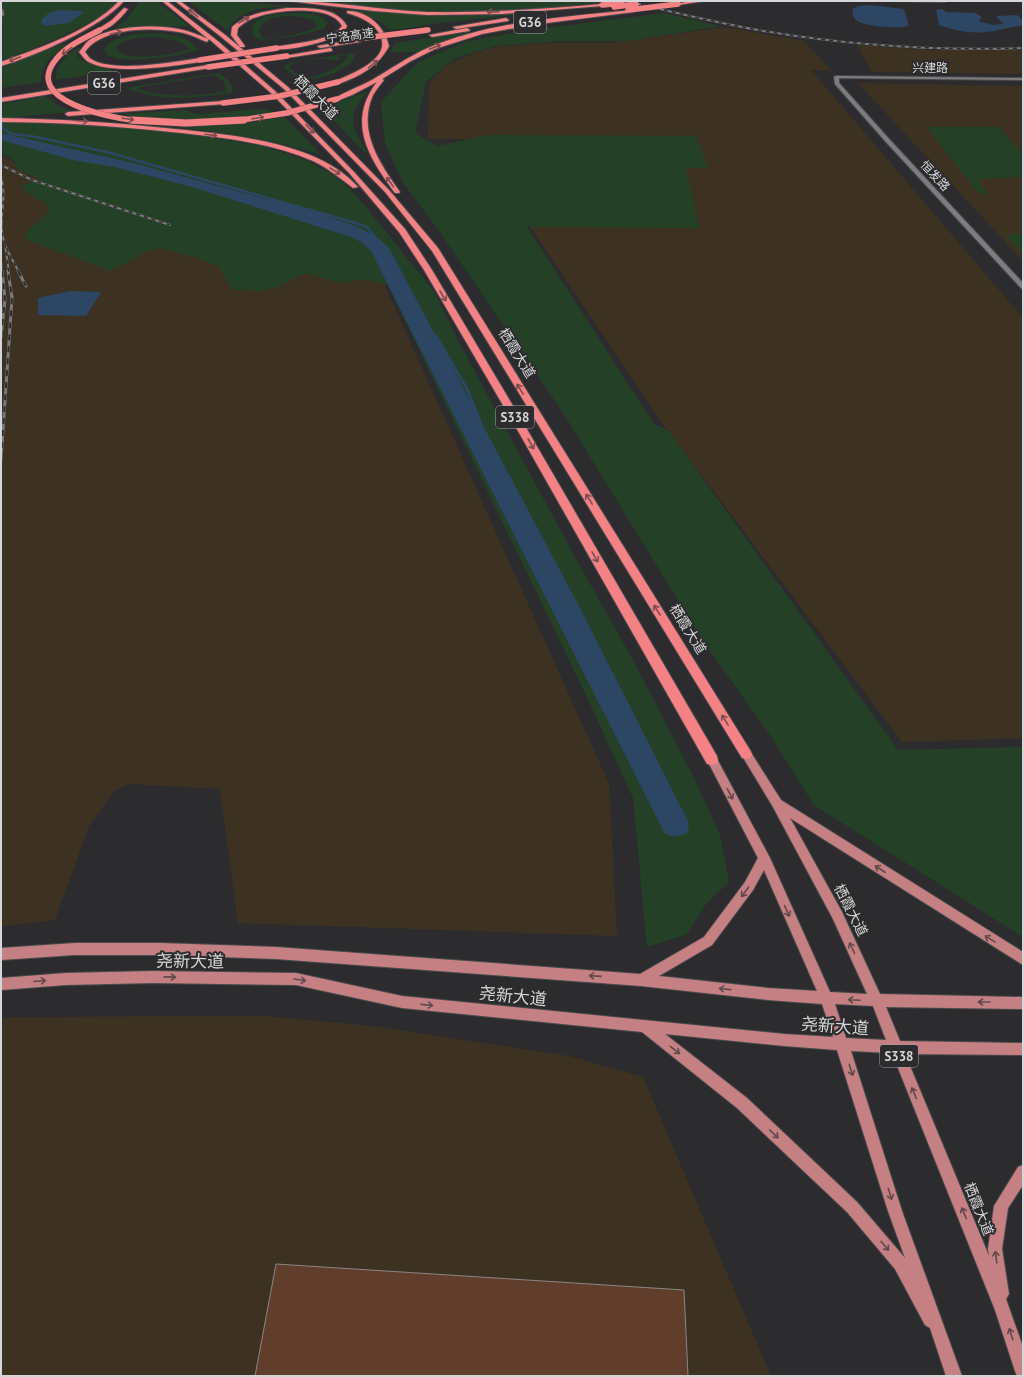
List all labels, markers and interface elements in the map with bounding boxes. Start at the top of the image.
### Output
one-way arrow [187,9,198,17]
one-way arrow [487,9,500,16]
road number: G36 [514,11,546,33]
one-way arrow [238,16,250,24]
street label: 宁洛高速 [325,25,375,46]
one-way arrow [109,28,122,36]
one-way arrow [428,43,440,51]
one-way arrow [61,46,72,55]
one-way arrow [9,56,21,64]
one-way arrow [367,60,378,68]
street label: 兴建路 [912,60,948,75]
street label: 栖霞大道 [290,71,342,123]
road number: G36 [88,72,120,94]
one-way arrow [121,115,134,123]
one-way arrow [251,115,264,122]
one-way arrow [75,118,88,125]
one-way arrow [305,124,315,134]
one-way arrow [204,131,217,139]
street label: 恒发路 [918,157,953,194]
one-way arrow [329,167,340,175]
one-way arrow [386,177,394,188]
one-way arrow [439,290,447,302]
street label: 栖霞大道 [495,324,539,382]
one-way arrow [516,383,524,395]
road number: S338 [496,406,534,428]
one-way arrow [527,438,535,450]
one-way arrow [584,493,592,505]
one-way arrow [591,551,599,563]
street label: 栖霞大道 [666,600,710,658]
one-way arrow [653,605,661,616]
one-way arrow [721,715,730,726]
one-way arrow [727,788,734,800]
one-way arrow [875,865,886,873]
street label: 栖霞大道 [830,881,872,939]
one-way arrow [740,886,749,897]
one-way arrow [784,904,791,916]
one-way arrow [984,934,996,942]
one-way arrow [848,942,855,954]
street label: 尧新大道 [156,949,224,973]
one-way arrow [163,973,176,981]
one-way arrow [589,973,602,980]
one-way arrow [293,976,306,984]
one-way arrow [33,977,46,985]
street label: 尧新大道 [478,982,548,1010]
one-way arrow [718,986,731,993]
one-way arrow [848,996,861,1003]
one-way arrow [978,998,991,1006]
one-way arrow [420,1001,433,1008]
street label: 尧新大道 [800,1013,870,1039]
road number: S338 [880,1045,918,1067]
one-way arrow [670,1046,681,1054]
one-way arrow [848,1064,856,1076]
one-way arrow [910,1087,918,1099]
one-way arrow [769,1129,779,1139]
street label: 栖霞大道 [960,1180,998,1238]
one-way arrow [887,1188,894,1201]
one-way arrow [959,1208,967,1220]
one-way arrow [881,1241,890,1251]
one-way arrow [992,1251,1000,1264]
one-way arrow [1007,1328,1014,1341]

